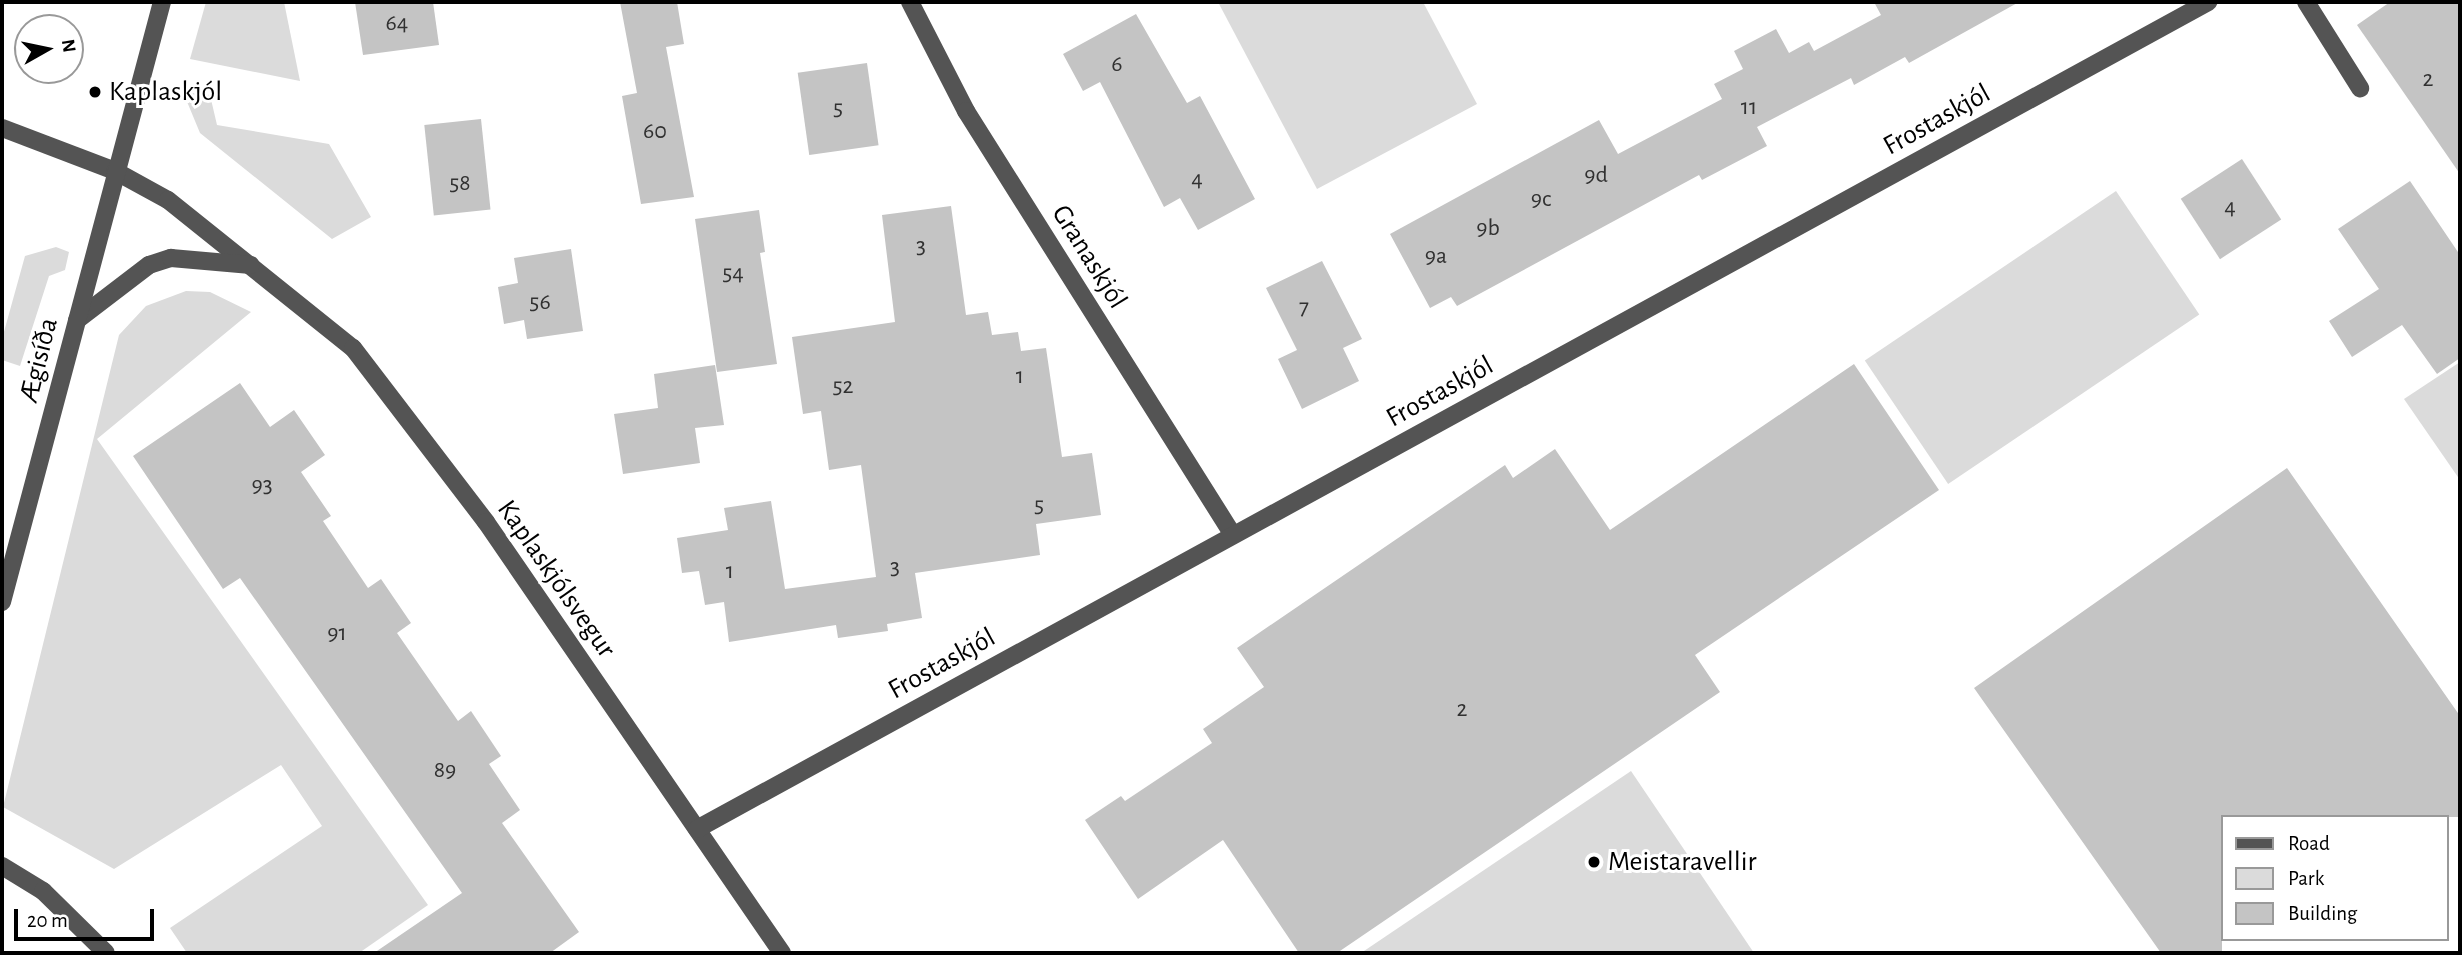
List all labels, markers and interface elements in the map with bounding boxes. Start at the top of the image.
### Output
house number: 64 [386,10,408,38]
north arrow [14,14,84,84]
text: N [58,38,79,54]
house number: 6 [1111,51,1123,79]
house number: 2 [2423,66,2433,94]
place label: Kaplaskjól [109,75,222,109]
street label: Frostaskjól [1878,77,1996,163]
marker: Kaplaskjól [87,84,103,100]
house number: 11 [1741,94,1757,122]
house number: 5 [833,95,843,123]
house number: 60 [643,118,667,146]
house number: 9d [1584,162,1608,190]
house number: 4 [1191,166,1203,194]
house number: 58 [449,170,471,198]
house number: 9c [1531,186,1551,214]
house number: 4 [2224,194,2236,222]
street label: Granaskjól [1044,199,1134,315]
house number: 9b [1476,215,1500,243]
house number: 3 [916,233,926,261]
house number: 9a [1425,243,1447,271]
house number: 54 [722,260,744,288]
house number: 56 [529,289,551,317]
house number: 7 [1299,294,1309,322]
street label: Ægisíða [12,314,66,406]
street label: Frostaskjól [1381,349,1499,435]
house number: 1 [1016,363,1024,391]
house number: 52 [833,373,853,401]
house number: 93 [251,472,273,500]
house number: 5 [1034,492,1044,520]
street label: Kaplaskjólsvegur [489,494,623,664]
house number: 3 [890,554,900,582]
house number: 1 [726,558,734,586]
house number: 91 [327,620,347,648]
street label: Frostaskjól [883,621,1001,707]
house number: 2 [1457,696,1467,724]
house number: 89 [434,757,456,785]
legend [2220,815,2448,941]
text: Road [2288,833,2330,854]
place label: Meistaravellir [1608,845,1757,879]
marker: Meistaravellir [1586,854,1602,870]
text: Park [2288,868,2324,889]
scale bar [18,895,158,939]
text: Building [2288,903,2357,924]
text: 20 m [27,910,68,931]

